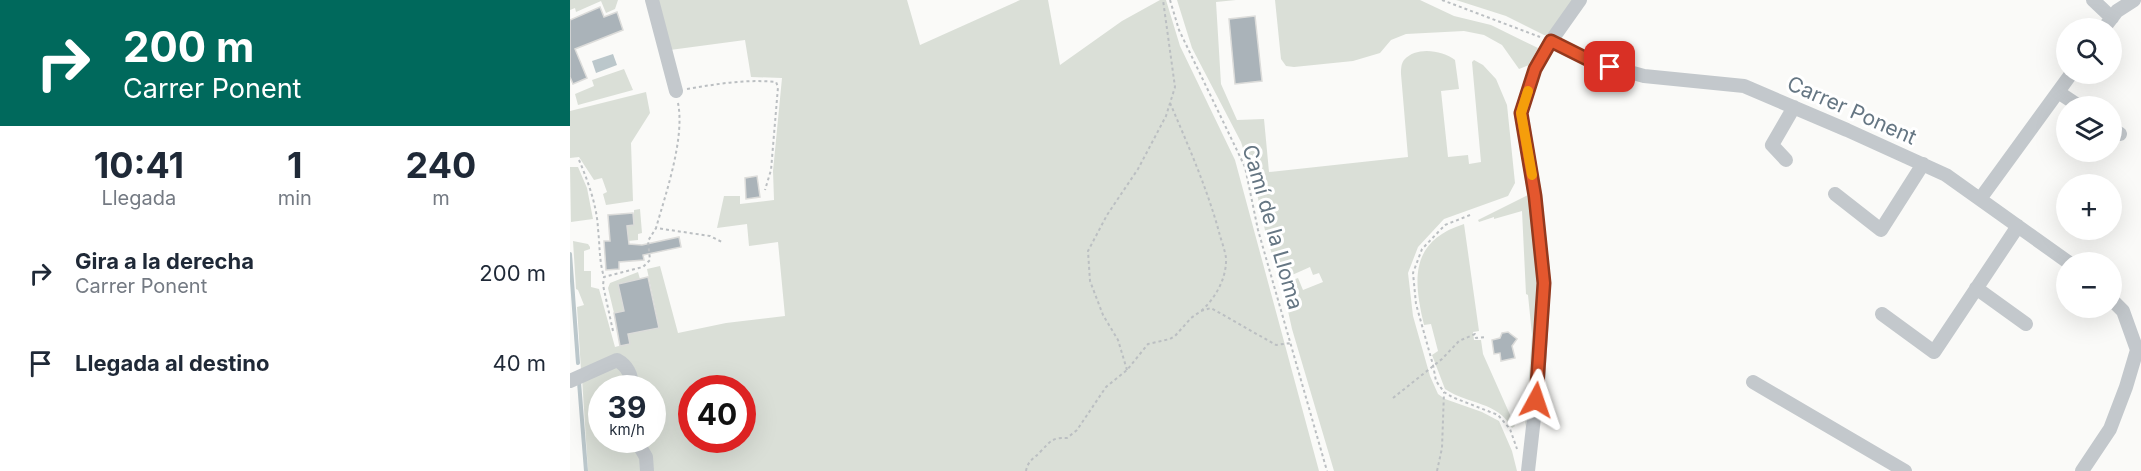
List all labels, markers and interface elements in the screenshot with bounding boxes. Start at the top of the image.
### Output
map controls [2056,18,2122,318]
button: search [2056,18,2122,84]
text: 200 m [123,21,254,72]
icon: right [24,24,102,102]
pin [1584,41,1635,92]
icon: arrive [1593,50,1626,83]
street label: Carrer Ponent [1784,70,1921,150]
text: Carrer Ponent [123,72,301,105]
button: layers [2056,96,2122,162]
street label: Camí de la Lloma [1238,142,1308,312]
text: 10:41 [94,143,184,187]
text: 1 [287,143,303,187]
text: 240 [406,143,476,187]
button: + [2056,174,2122,240]
text: Llegada [101,186,176,210]
text: min [278,186,312,210]
text: m [432,186,450,210]
text: Gira a la derecha [75,248,254,274]
button: − [2056,252,2122,318]
icon: right [24,257,57,290]
text: 200 m [479,260,546,286]
text: Carrer Ponent [75,274,207,298]
icon: arrive [24,347,57,380]
text: Llegada al destino [75,350,269,376]
text: 40 m [492,350,546,376]
position arrow [1504,368,1568,432]
speed limit sign: 40 [678,375,756,453]
text: 39 [608,389,646,425]
text: km/h [609,420,645,439]

